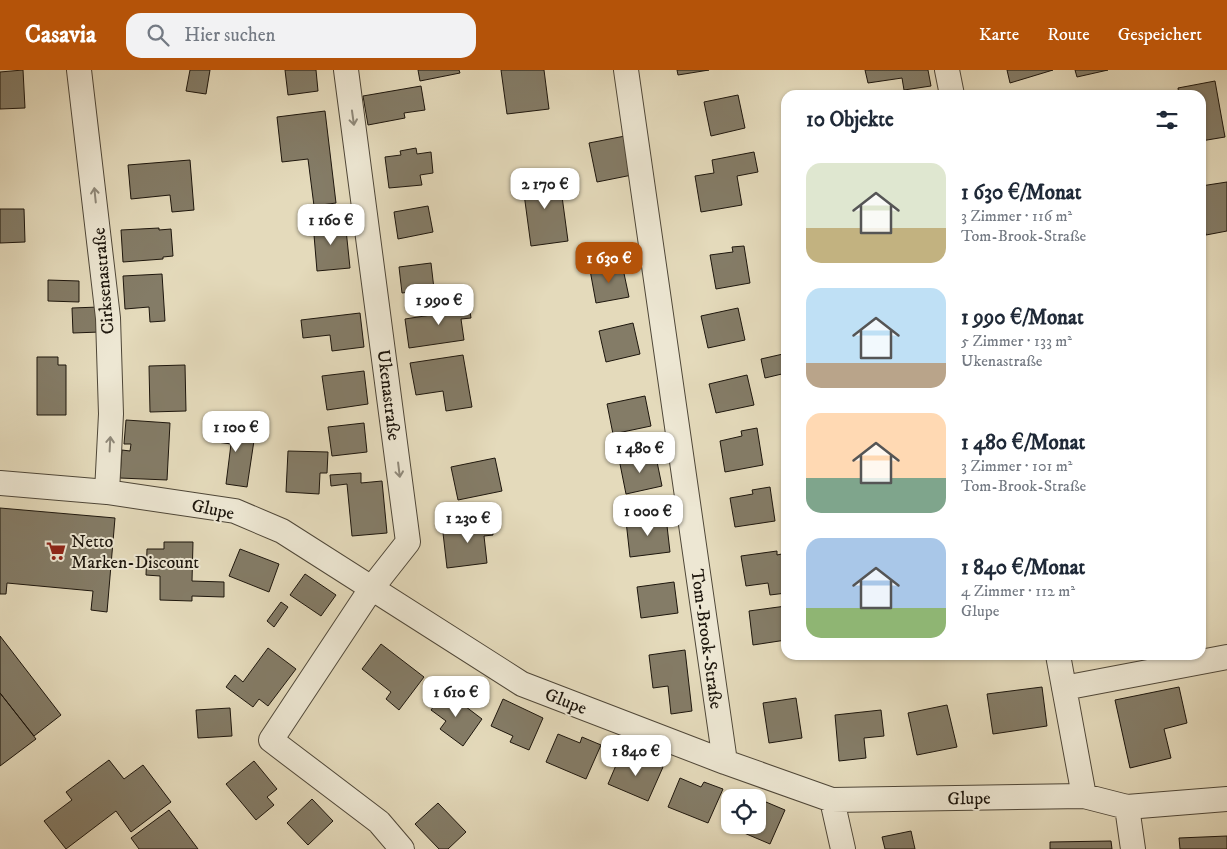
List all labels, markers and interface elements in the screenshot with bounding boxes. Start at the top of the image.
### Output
search box [126,13,476,58]
text: Casavia [25,20,96,50]
icon: search [144,21,172,49]
text: Hier suchen [184,24,276,47]
text: Karte [979,24,1019,46]
text: Route [1047,24,1090,46]
text: Gespeichert [1118,24,1202,46]
icon: filters [1153,106,1181,134]
text: 10 Objekte [806,107,894,133]
one-way arrow [348,110,358,126]
pin: 2 170 € [499,168,591,210]
text: 2 170 € [521,174,569,194]
text: 1 630 €/Monat [961,180,1082,206]
icon: home [846,183,906,243]
one-way arrow [90,187,100,203]
pin: 1 160 € [285,204,377,246]
text: 3 Zimmer · 116 m² [961,206,1072,226]
text: 1 160 € [309,210,353,230]
text: Tom-Brook-Straße [961,226,1086,246]
street label: Cirksenastraße [88,227,120,335]
pin: 1 630 € [563,242,655,284]
text: 1 630 € [586,248,632,268]
pin: 1 990 € [393,284,485,326]
text: 1 990 € [416,290,462,310]
text: 1 990 €/Monat [961,305,1084,331]
icon: home [846,308,906,368]
text: 5 Zimmer · 133 m² [961,331,1072,351]
street label: Ukenastraße [372,348,405,442]
text: Ukenastraße [961,351,1042,371]
pin: 1 100 € [190,410,282,453]
text: 1 100 € [213,417,259,437]
text: 1 480 €/Monat [961,430,1085,456]
pin: 1 480 € [594,432,686,474]
icon: home [846,433,906,493]
one-way arrow [105,436,114,452]
text: 1 480 € [616,438,664,458]
text: 3 Zimmer · 101 m² [961,456,1072,476]
one-way arrow [394,462,404,478]
text: Tom-Brook-Straße [961,476,1086,496]
pin: 1 000 € [602,494,694,537]
street label: Glupe [189,495,236,525]
text: 1 000 € [624,501,672,521]
pin: 1 230 € [422,502,514,544]
text: 1 230 € [446,508,490,528]
place label: Netto Marken-Discount [71,531,199,574]
supermarket icon: Netto Marken-Discount [45,540,67,562]
text: 1 840 €/Monat [961,555,1085,581]
icon: home [846,558,906,618]
street label: Tom-Brook-Straße [685,568,727,710]
text: 4 Zimmer · 112 m² [961,581,1075,601]
text: Glupe [961,601,999,621]
pin: 1 610 € [410,676,502,718]
text: 1 610 € [434,682,478,702]
street label: Glupe [542,684,590,720]
pin: 1 840 € [590,734,682,777]
text: 1 840 € [612,741,660,761]
street label: Glupe [947,788,991,810]
map controls [721,789,766,834]
button: locate [721,789,766,834]

